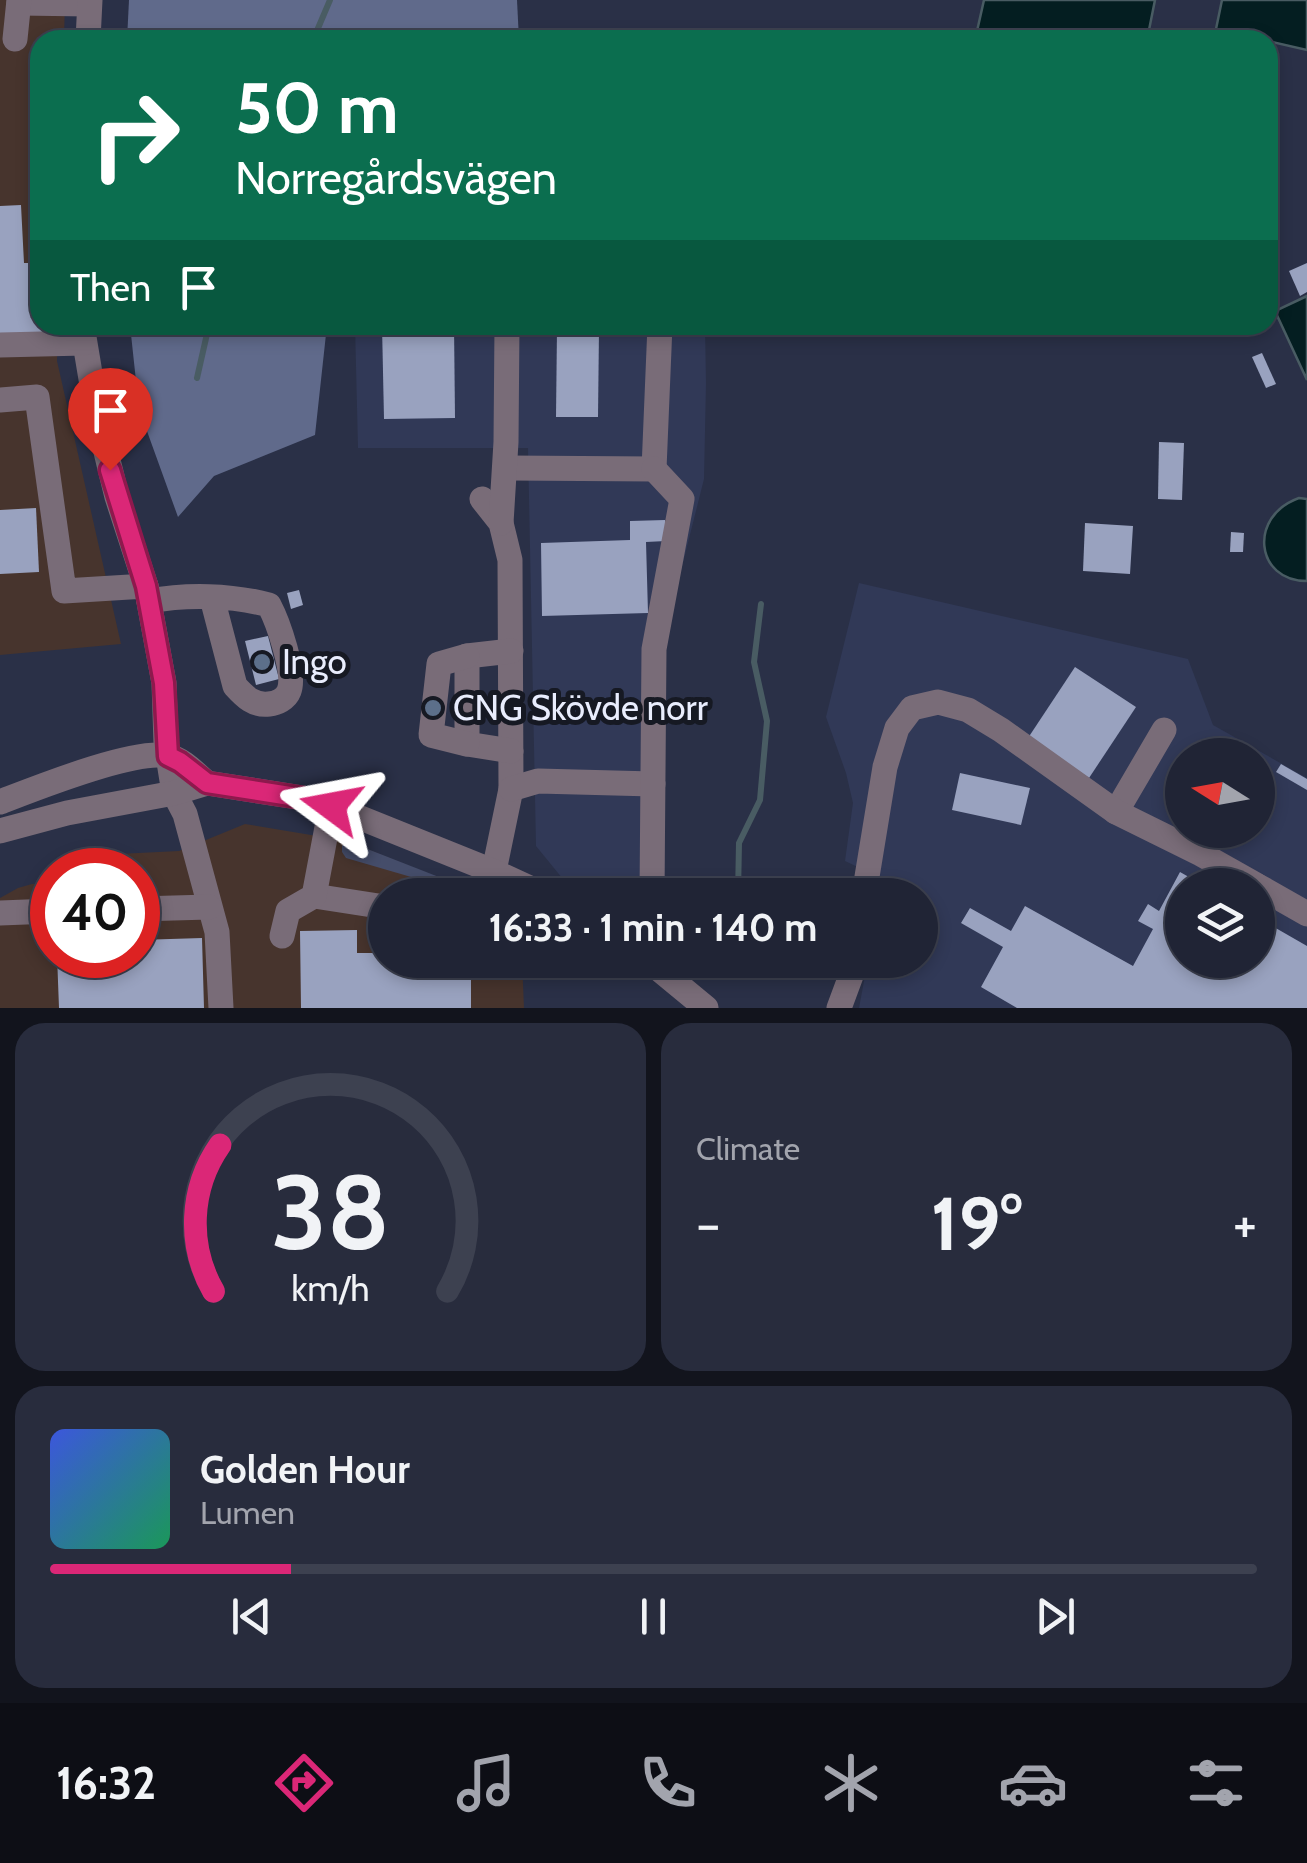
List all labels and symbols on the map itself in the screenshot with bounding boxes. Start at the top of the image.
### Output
pin [68,368,153,471]
place label: Ingo [282,640,347,683]
marker: Ingo [251,651,273,673]
place label: CNG Skövde norr [453,686,708,729]
marker: CNG Skövde norr [422,697,444,719]
north arrow [1165,738,1275,848]
position arrow [279,754,383,858]
speed limit sign: 40 [30,848,160,978]

